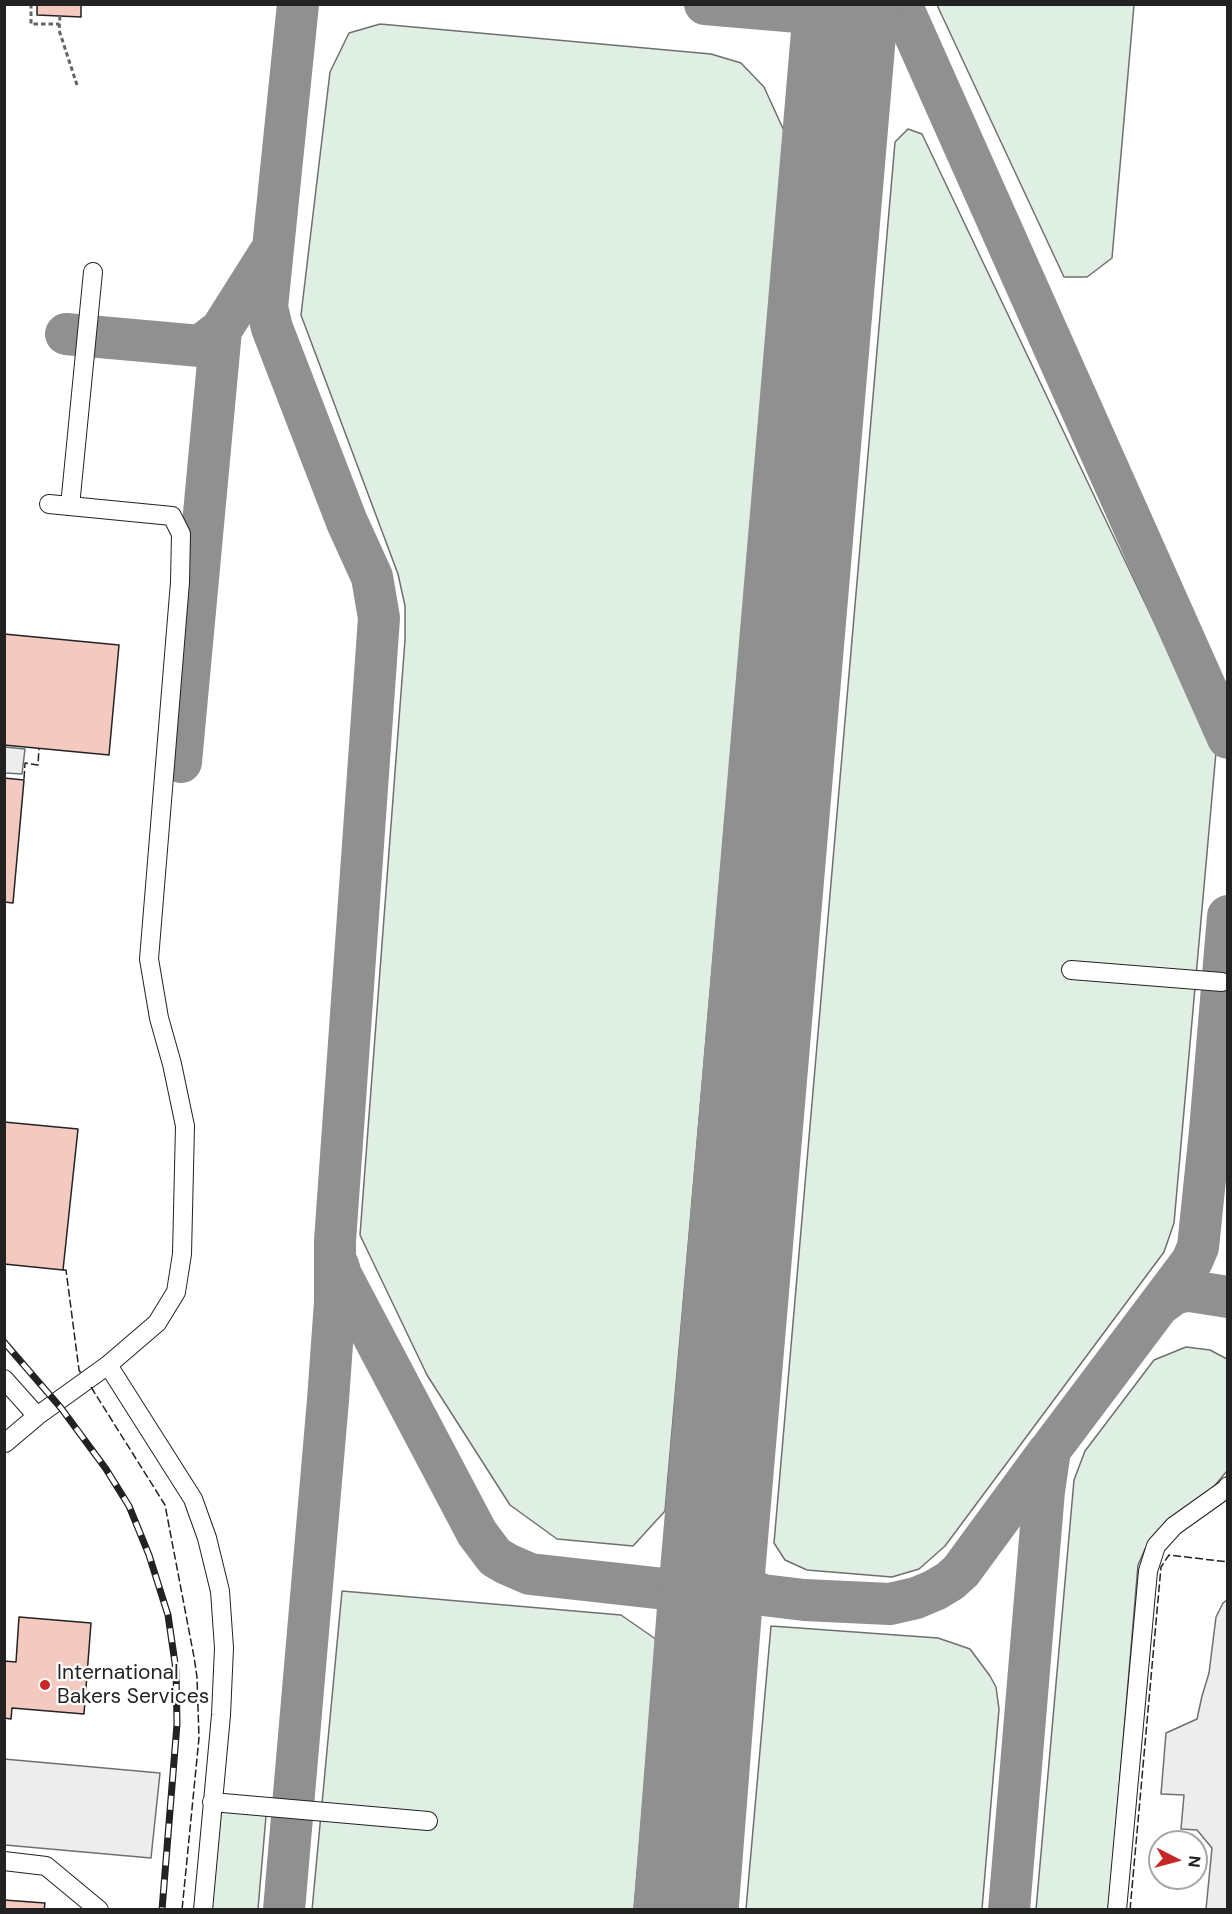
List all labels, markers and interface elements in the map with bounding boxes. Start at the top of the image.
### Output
place label: International Bakers Services [57,1660,209,1710]
marker: International Bakers Services [38,1678,52,1692]
north arrow [1148,1830,1208,1890]
text: N [1183,1855,1205,1869]

